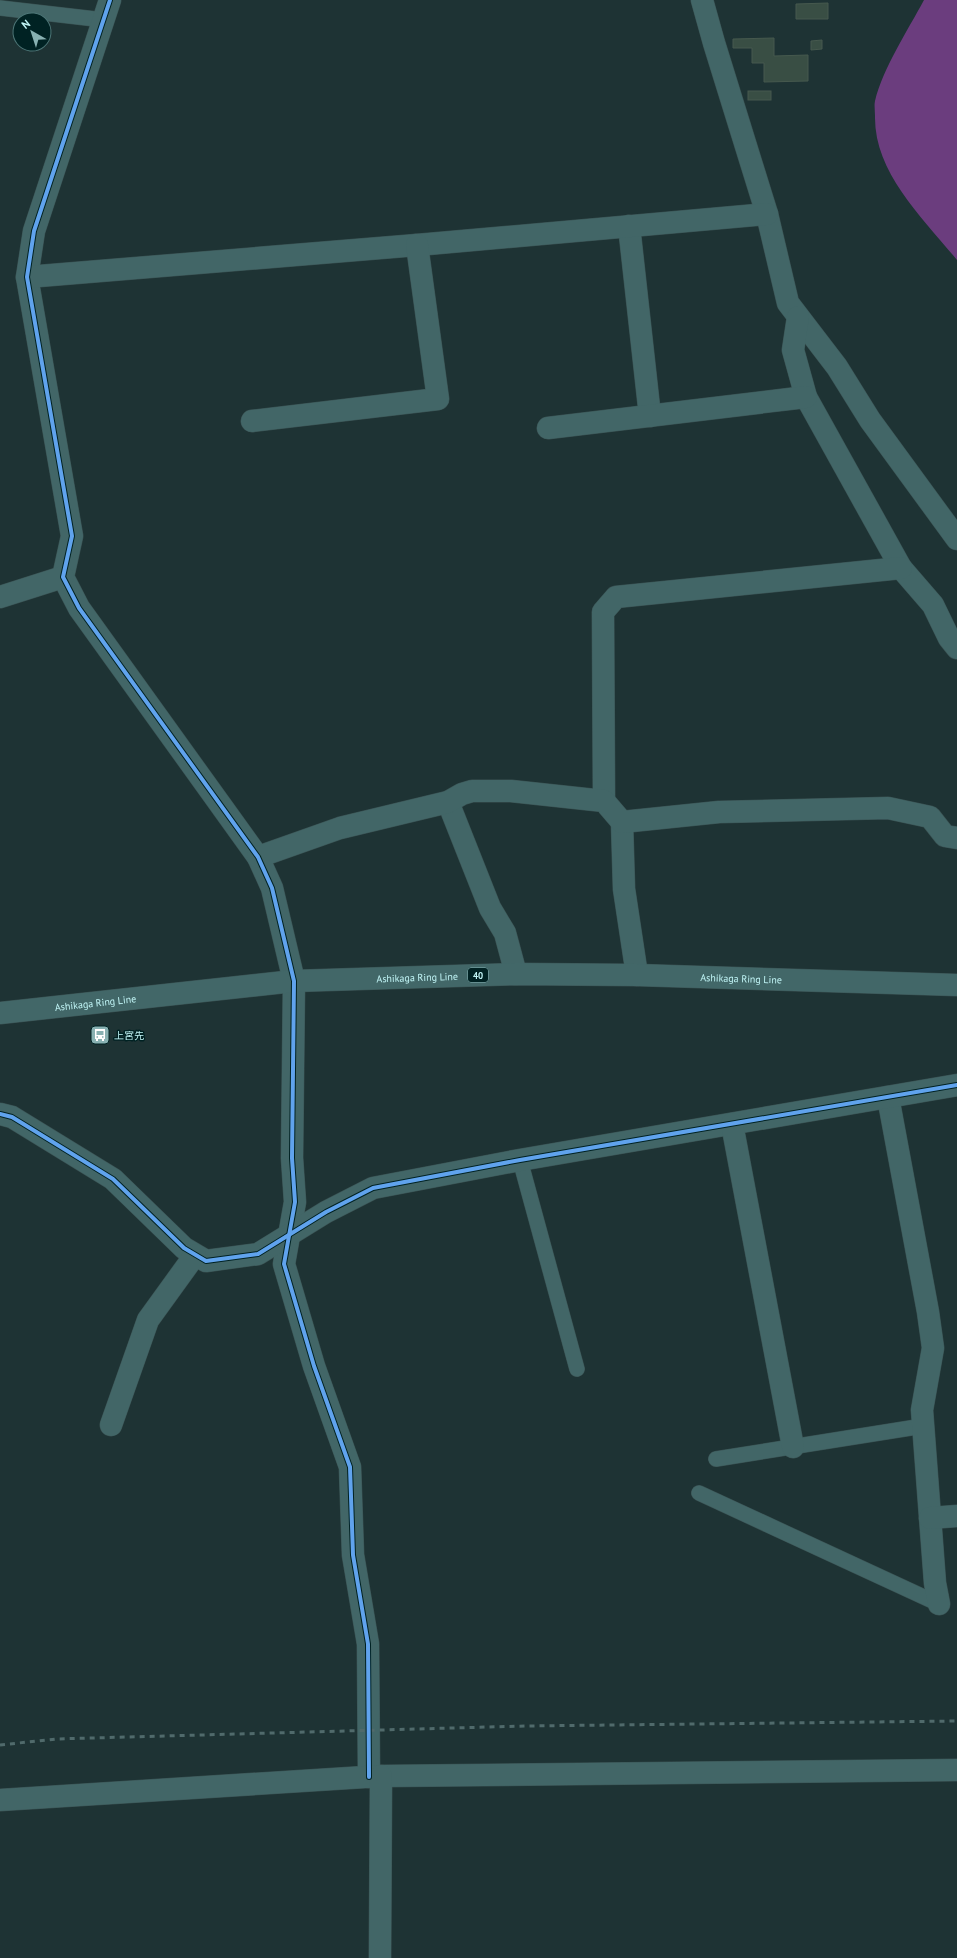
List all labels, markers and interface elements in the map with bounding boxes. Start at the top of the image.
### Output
north arrow [12,12,52,52]
text: N [18,17,33,32]
road number: 40 [468,968,488,982]
street label: Ashikaga Ring Line [376,969,458,985]
street label: Ashikaga Ring Line [700,970,782,986]
street label: Ashikaga Ring Line [54,992,137,1013]
bus stop icon: 上宮先 [89,1024,111,1046]
place label: 上宮先 [114,1029,144,1042]

